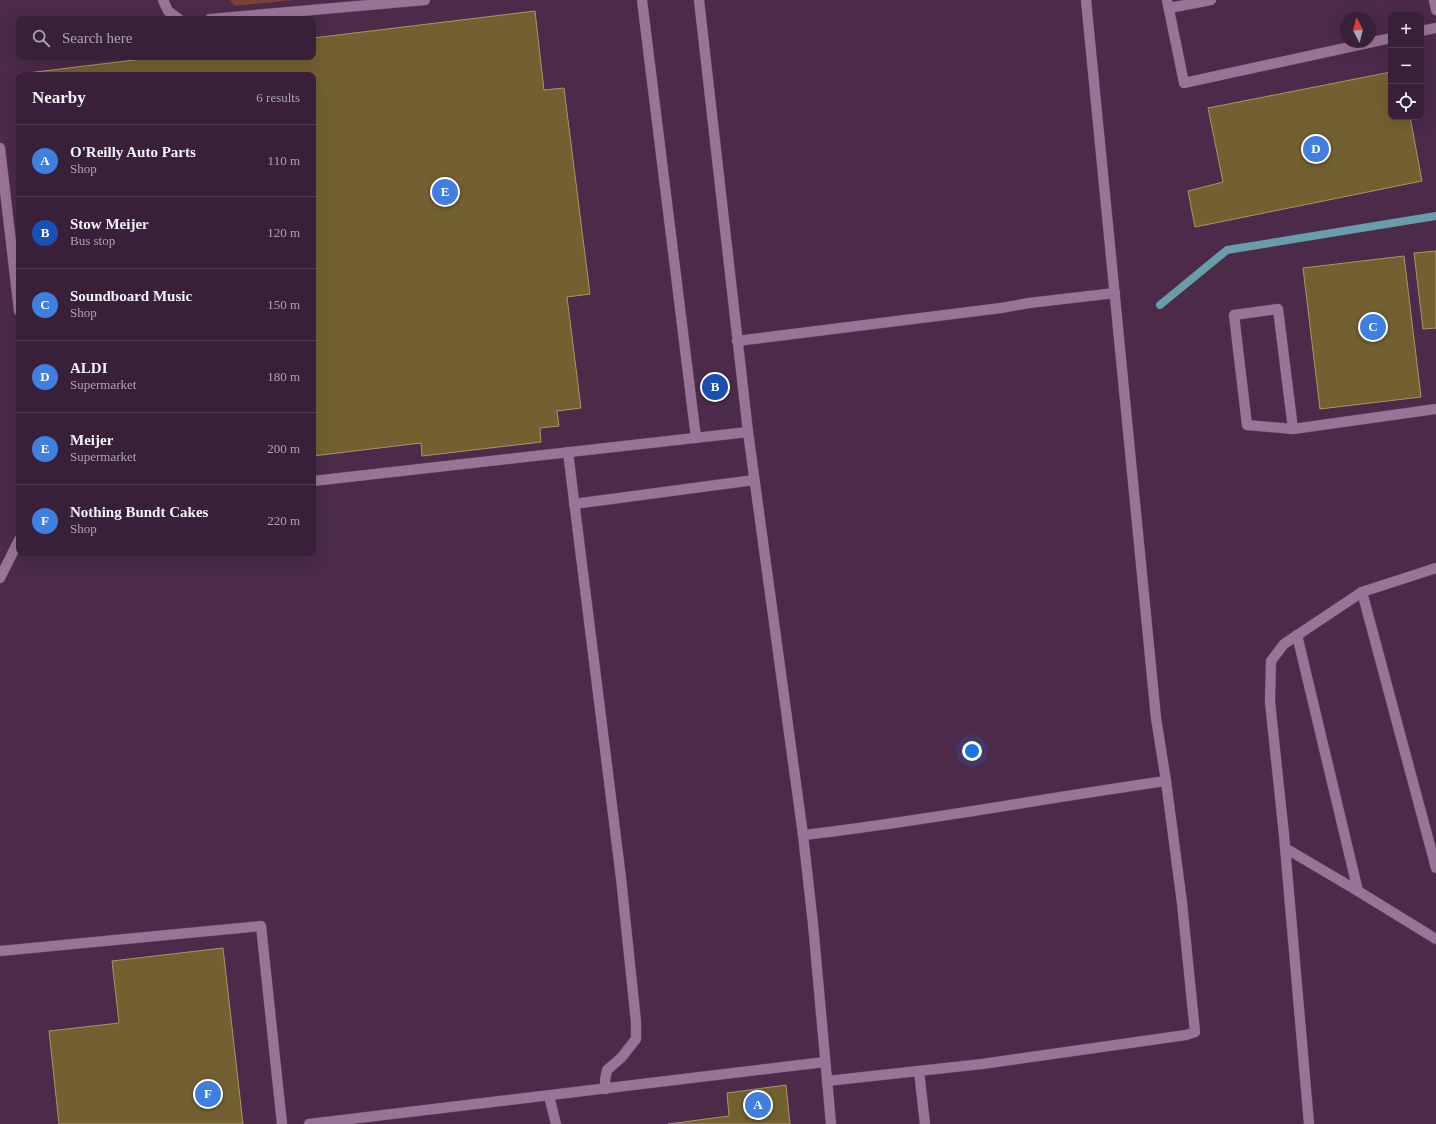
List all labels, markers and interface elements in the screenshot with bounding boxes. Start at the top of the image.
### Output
north arrow [1340,12,1376,48]
map controls [1388,12,1424,120]
button: + [1388,12,1424,48]
search box [16,16,316,60]
icon: search [30,27,52,49]
text: Search here [62,30,132,46]
button: − [1388,48,1424,84]
button: locate [1388,84,1424,120]
text: Nearby [32,88,86,107]
text: 6 results [256,90,300,105]
pin: D [1303,134,1329,164]
text: O'Reilly Auto Parts [70,144,196,160]
text: A [40,153,50,168]
text: 110 m [268,153,300,168]
text: Shop [70,161,97,176]
pin: E [432,177,458,207]
text: Stow Meijer [70,216,149,232]
text: B [41,225,49,240]
text: 120 m [267,225,300,240]
text: Bus stop [70,233,115,248]
text: Soundboard Music [70,288,192,304]
text: C [40,297,50,312]
text: 150 m [267,297,300,312]
text: Shop [70,305,97,320]
pin: C [1360,312,1386,342]
text: ALDI [70,360,108,376]
text: D [40,369,50,384]
text: 180 m [267,369,300,384]
pin: B [702,372,728,402]
text: Supermarket [70,377,136,392]
text: Meijer [70,432,113,448]
text: E [41,441,49,456]
text: 200 m [267,441,300,456]
text: Supermarket [70,449,136,464]
text: Nothing Bundt Cakes [70,504,208,520]
text: F [41,513,49,528]
text: 220 m [267,513,300,528]
text: Shop [70,521,97,536]
your location [962,741,982,761]
pin: F [195,1079,221,1109]
pin: A [745,1090,771,1120]

